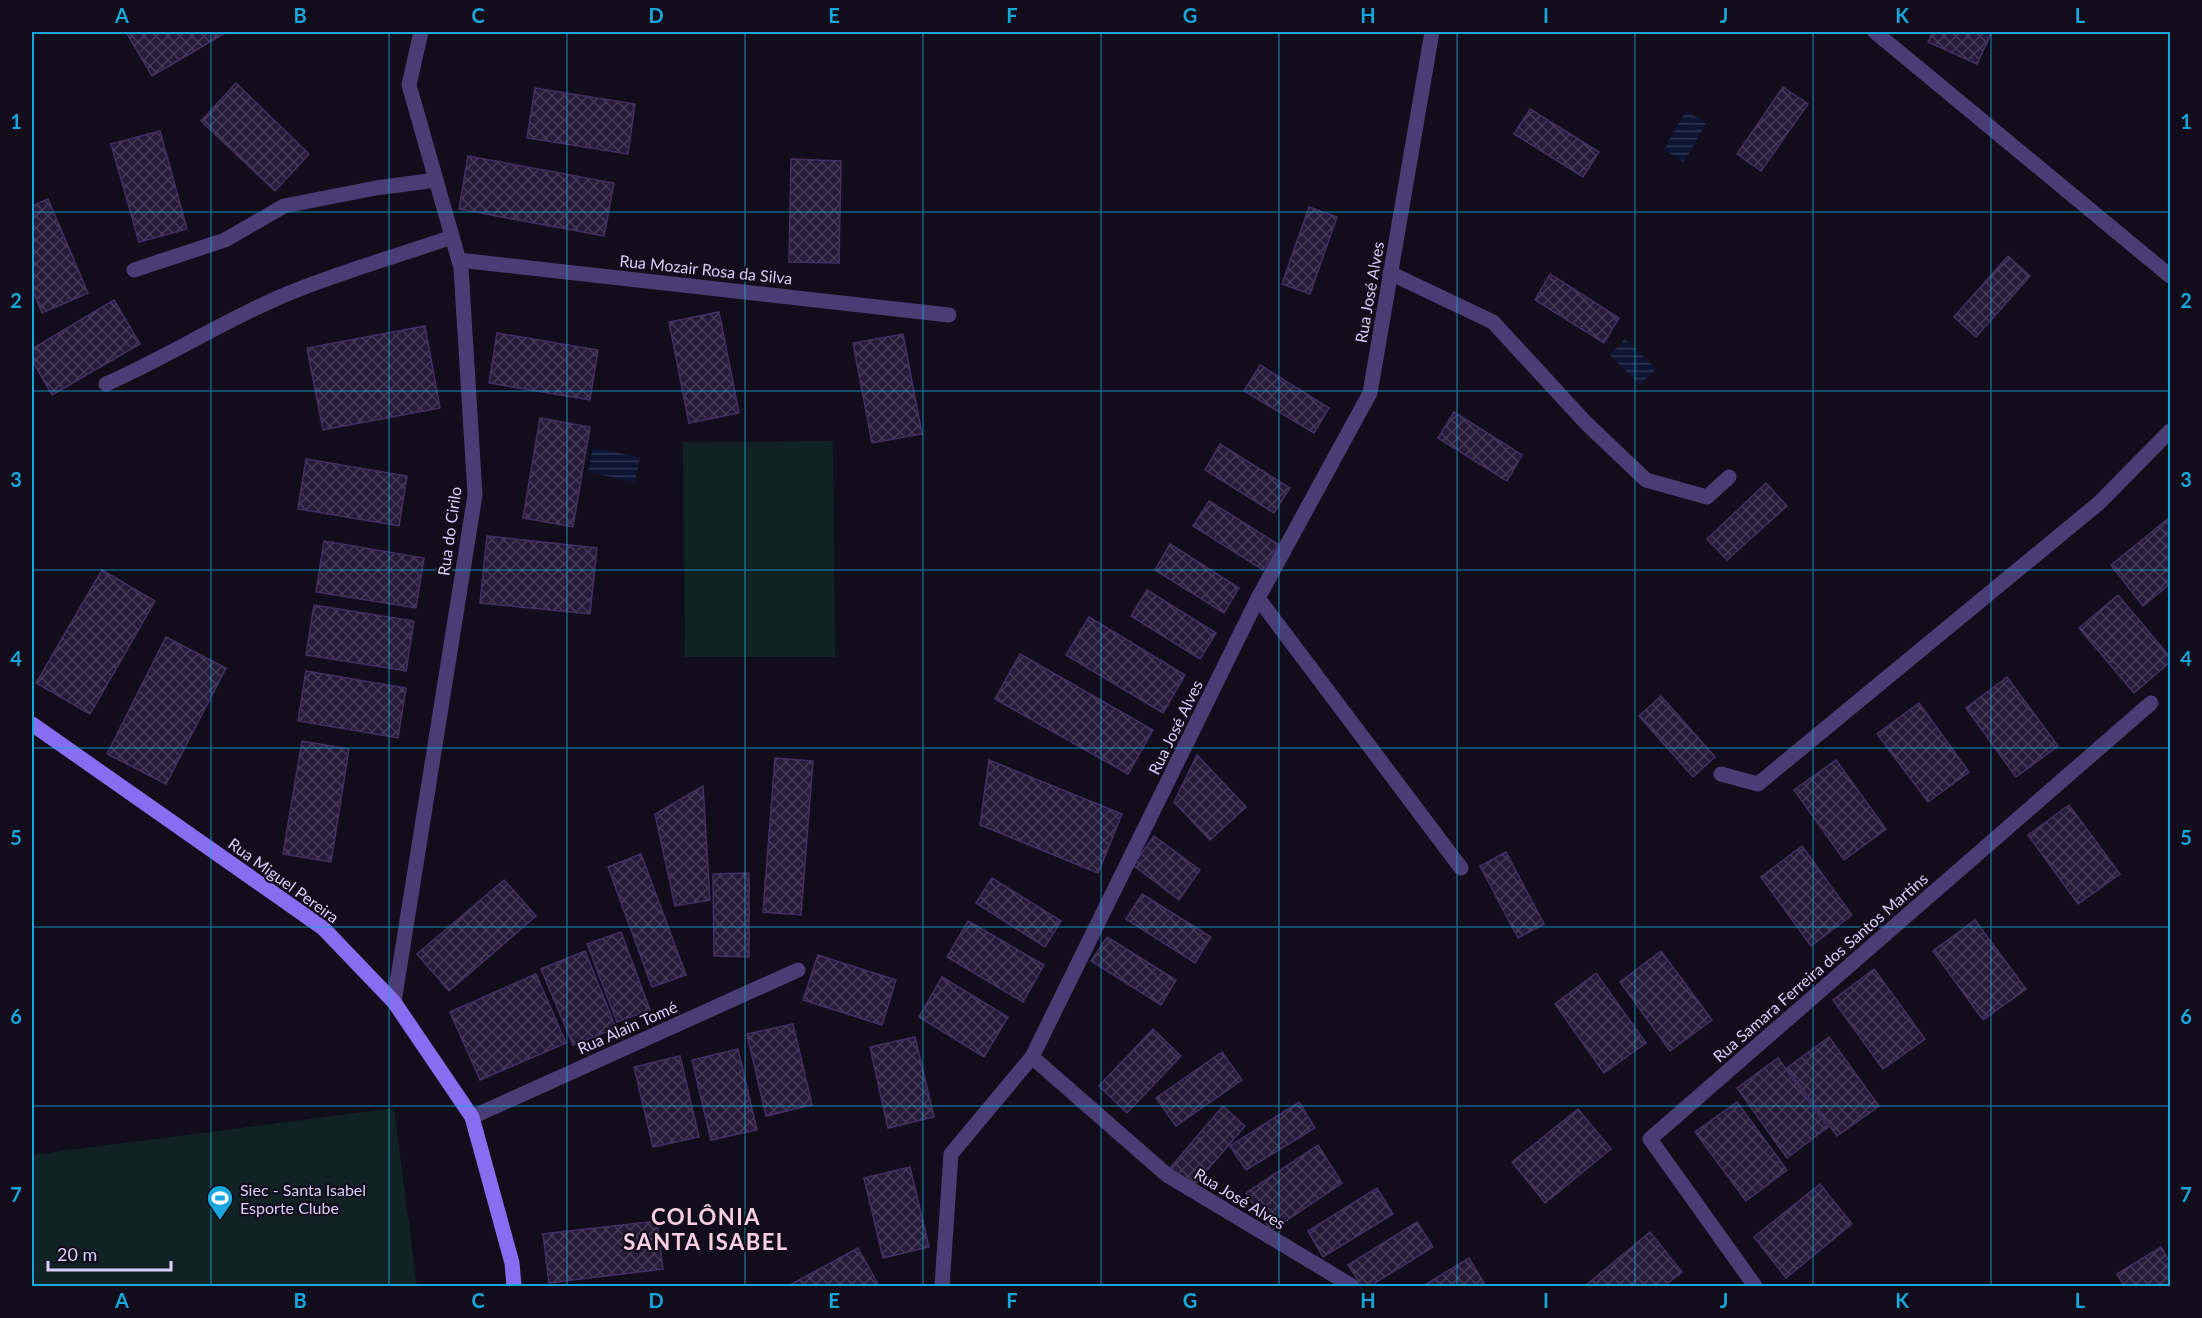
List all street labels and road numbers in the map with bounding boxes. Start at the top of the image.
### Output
street label: Rua José Alves [1351,240,1387,344]
street label: Rua Mozair Rosa da Silva [619,250,793,288]
street label: Rua do Cirilo [433,485,465,577]
street label: Rua José Alves [1144,677,1206,777]
street label: Rua Miguel Pereira [225,834,343,926]
street label: Rua Samara Ferreira dos Santos Martins [1709,868,1931,1066]
street label: Rua Alain Tomé [574,997,680,1057]
street label: Rua José Alves [1191,1163,1289,1233]

